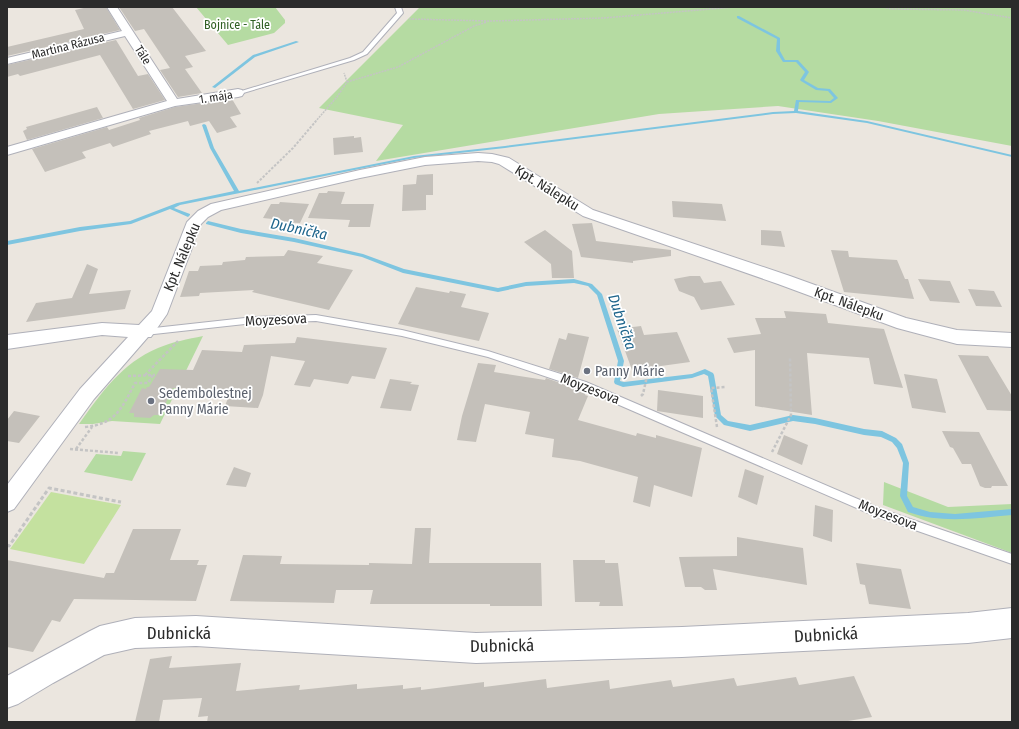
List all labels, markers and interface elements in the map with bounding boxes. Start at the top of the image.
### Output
park label: Bojnice - Tále [204,18,270,32]
street label: Martina Rázusa [30,30,106,62]
street label: Tále [132,43,154,67]
street label: 1. mája [198,87,234,107]
street label: Kpt. Nálepku [512,162,582,214]
water label: Dubnička [269,214,329,244]
street label: Kpt. Nálepku [160,220,204,294]
street label: Kpt. Nálepku [812,284,886,324]
water label: Dubnička [604,292,640,352]
street label: Moyzesova [245,310,308,330]
place label: Panny Márie [595,363,665,380]
marker: Panny Márie [582,366,592,376]
street label: Moyzesova [558,370,622,408]
place label: Sedembolestnej Panny Márie [159,385,252,418]
marker: Sedembolestnej Panny Márie [146,396,156,406]
street label: Moyzesova [856,496,920,534]
street label: Dubnická [147,623,211,644]
street label: Dubnická [793,623,859,647]
street label: Dubnická [470,635,534,657]

